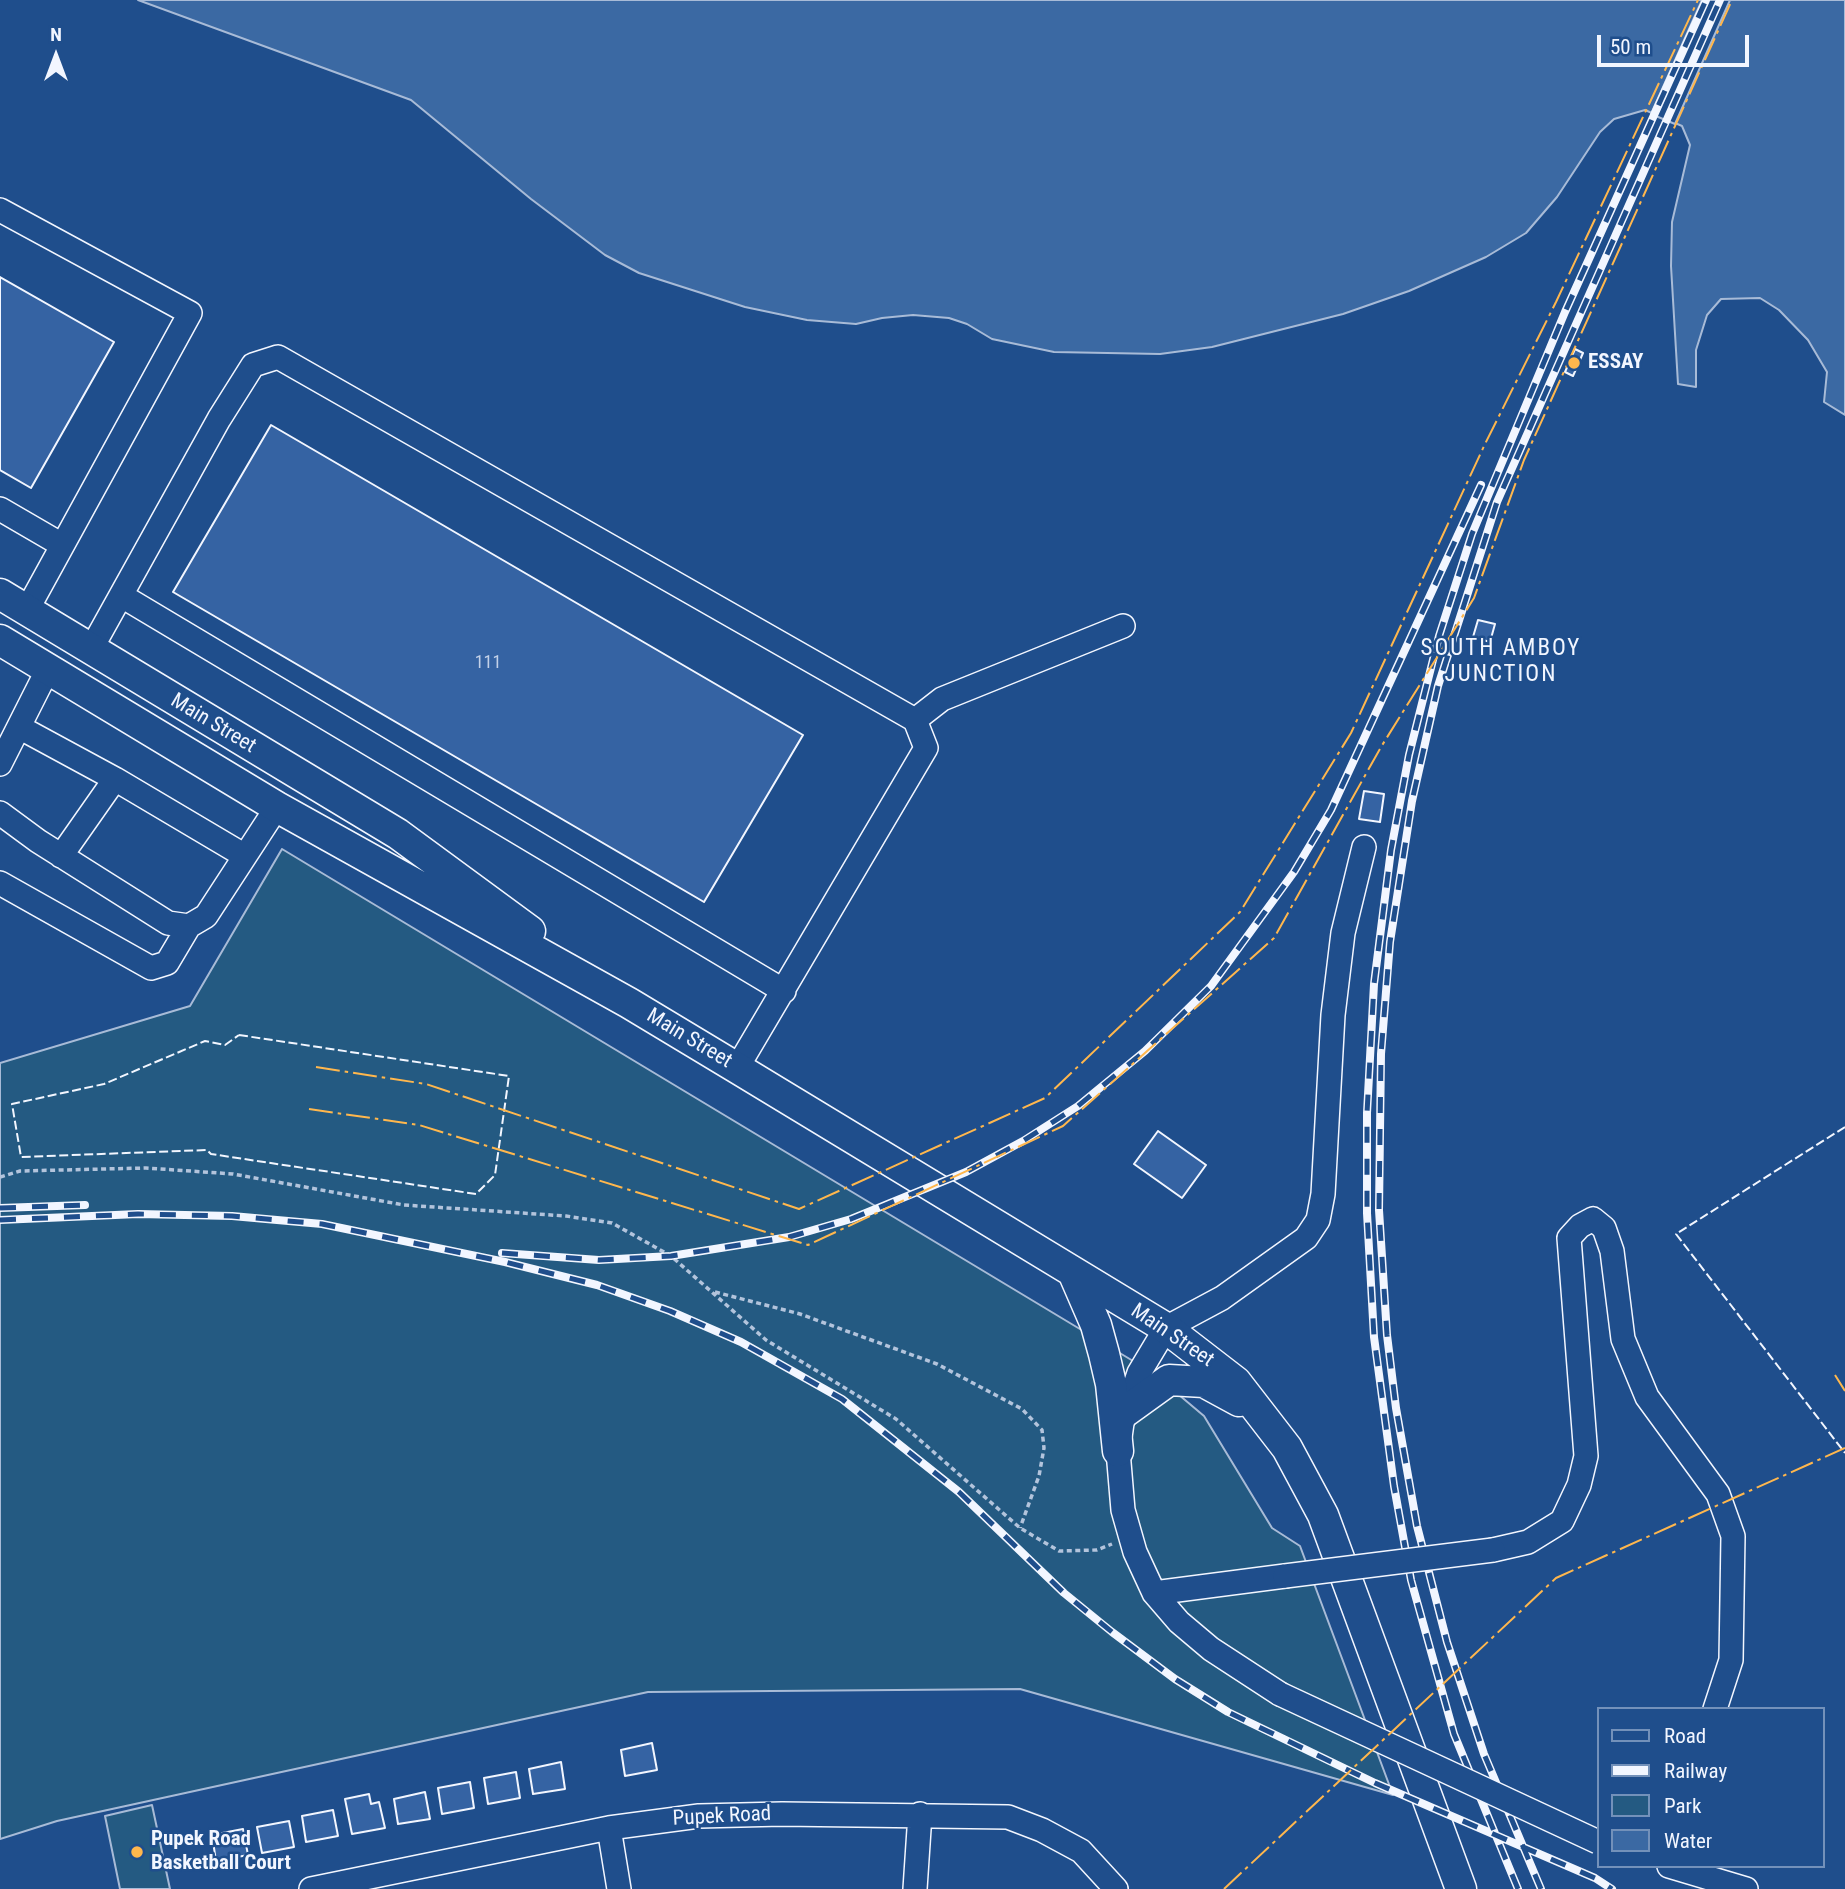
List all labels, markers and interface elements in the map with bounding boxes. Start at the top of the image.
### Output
north arrow [21,21,91,91]
scale bar [1600,21,1752,65]
text: N [50,23,62,46]
text: 50 m [1610,35,1651,59]
place label: ESSAY [1588,350,1643,376]
marker: ESSAY [1566,355,1582,371]
district label: SOUTH AMBOY JUNCTION [1422,635,1580,689]
house number: 111 [475,652,501,674]
street label: Main Street [166,689,260,759]
street label: Main Street [642,1004,736,1074]
street label: Main Street [1126,1299,1218,1373]
legend [1596,1707,1824,1868]
text: Road [1664,1724,1706,1748]
text: Railway [1664,1759,1727,1783]
text: Park [1664,1794,1701,1818]
street label: Pupek Road [672,1802,772,1832]
place label: Pupek Road Basketball Court [151,1827,291,1877]
text: Water [1664,1829,1712,1853]
marker: Pupek Road Basketball Court [129,1844,145,1860]

